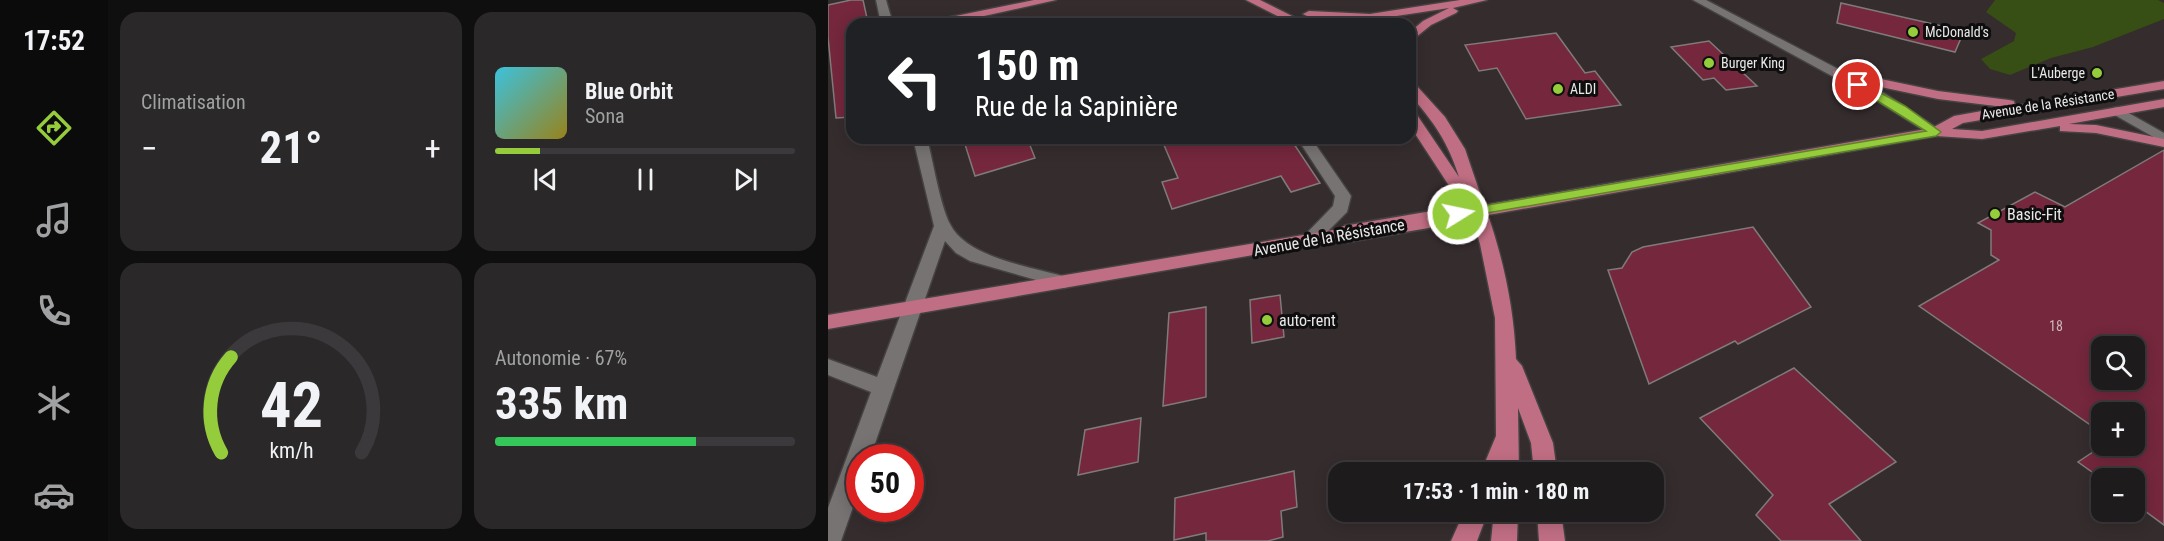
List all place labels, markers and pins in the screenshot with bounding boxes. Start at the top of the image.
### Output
place label: McDonald's [1925,24,1989,40]
marker: McDonald's [1906,25,1920,39]
place label: Burger King [1721,55,1785,71]
marker: Burger King [1702,56,1716,70]
pin [1832,59,1883,110]
place label: L'Auberge [2031,65,2085,81]
marker: L'Auberge [2090,66,2104,80]
place label: ALDI [1570,81,1596,97]
marker: ALDI [1551,82,1565,96]
place label: Basic-Fit [2007,205,2062,224]
marker: Basic-Fit [1988,207,2002,221]
place label: auto-rent [1279,311,1336,330]
marker: auto-rent [1260,313,1274,327]

